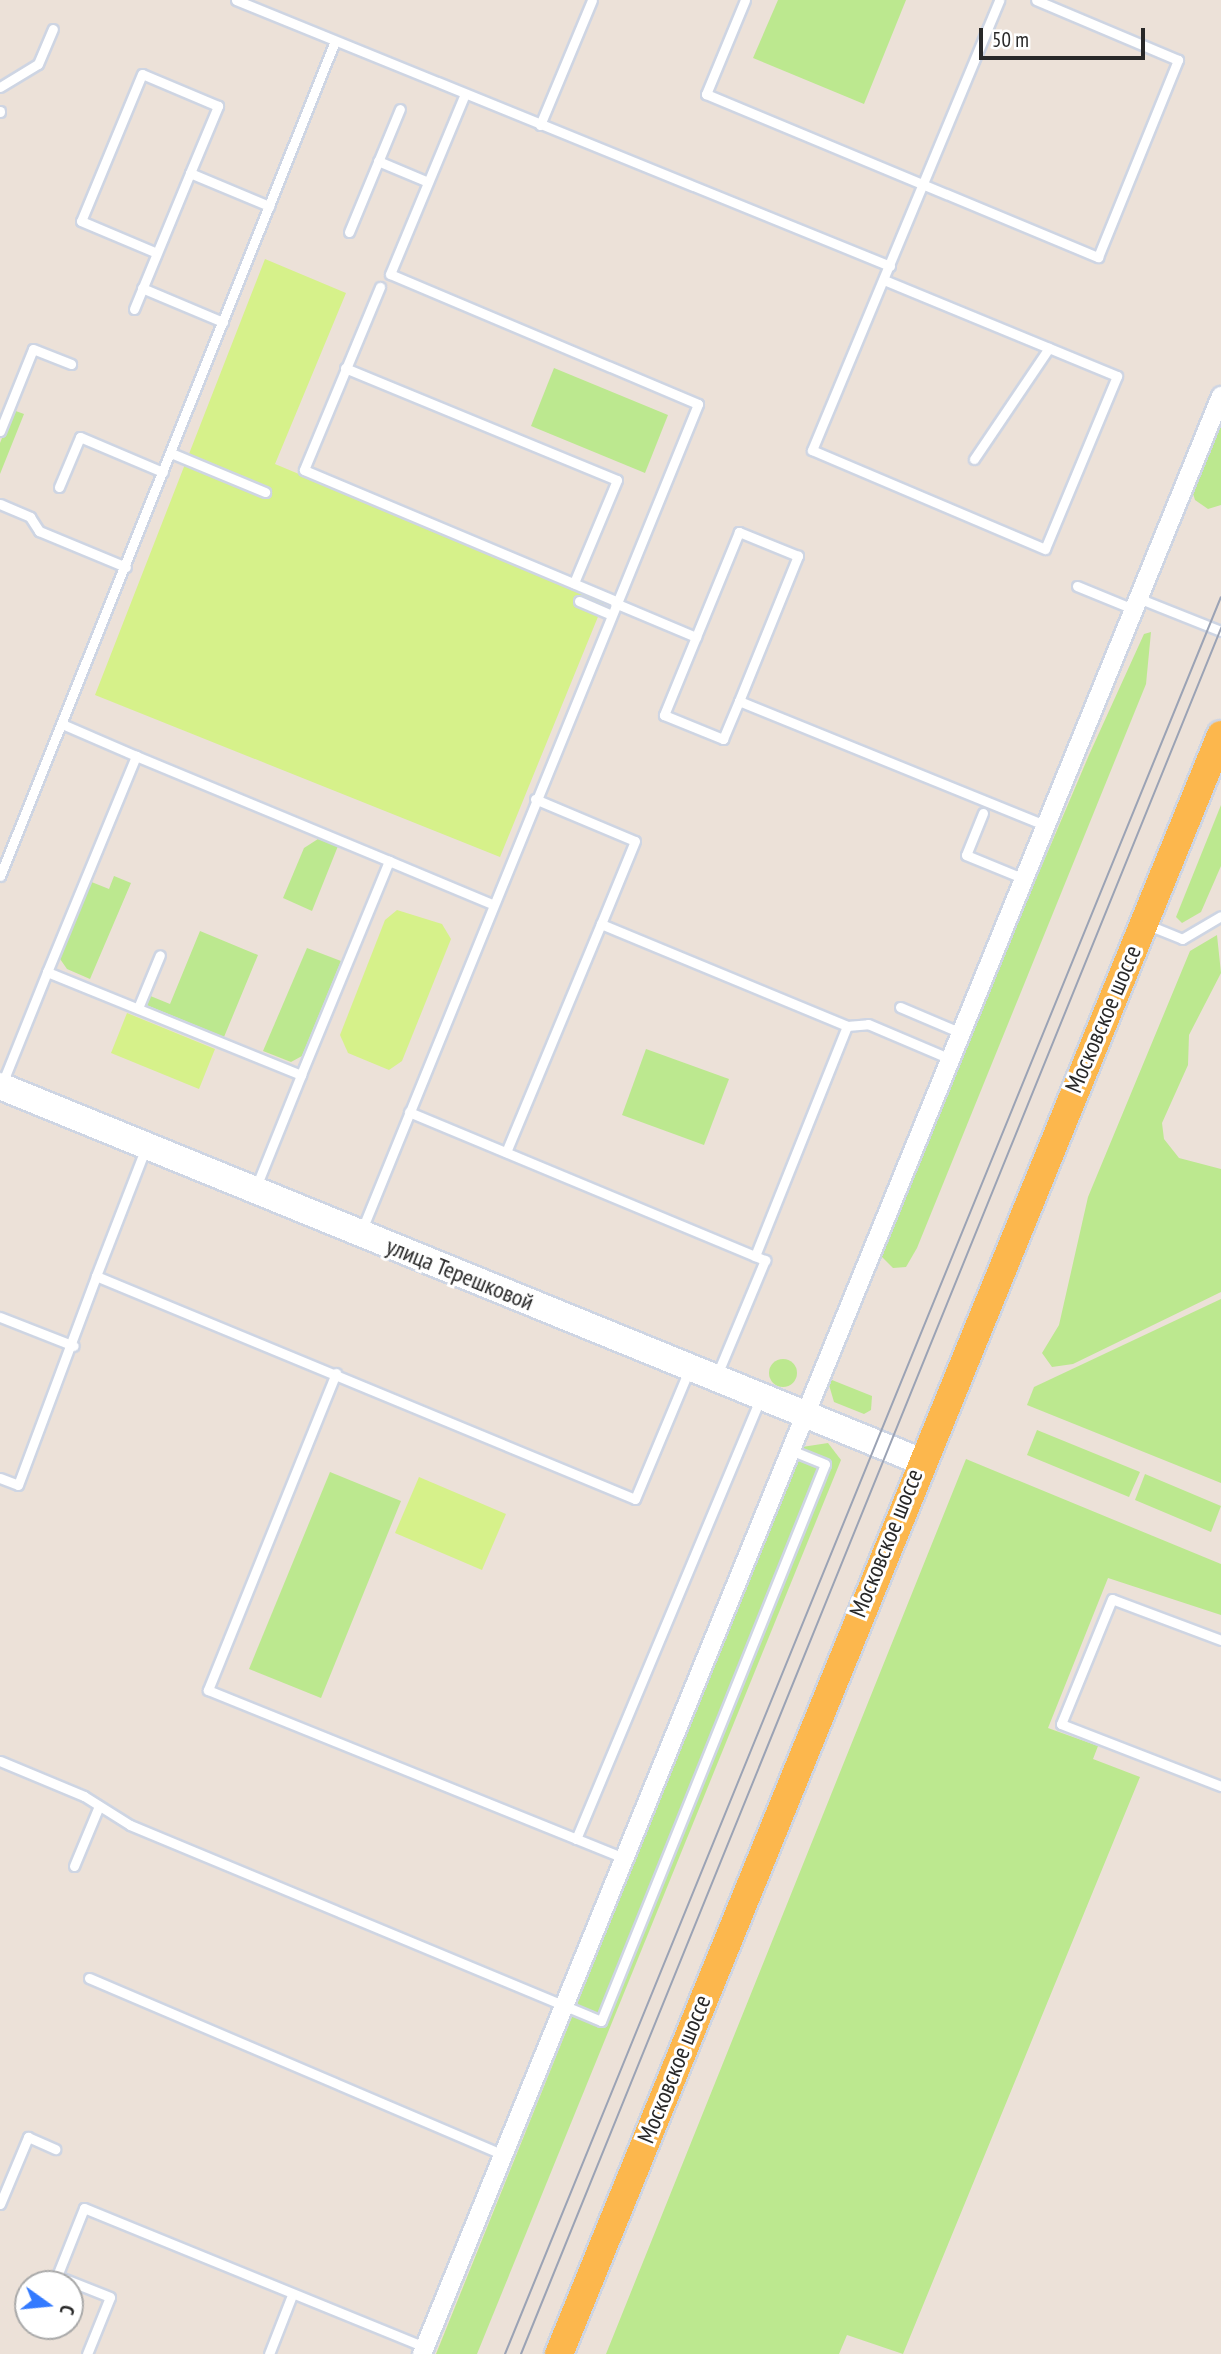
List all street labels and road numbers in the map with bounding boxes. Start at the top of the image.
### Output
street label: Московское шоссе [1059,941,1147,1097]
street label: улица Терешковой [382,1231,538,1317]
street label: Московское шоссе [843,1465,929,1621]
street label: Московское шоссе [631,1991,717,2147]

